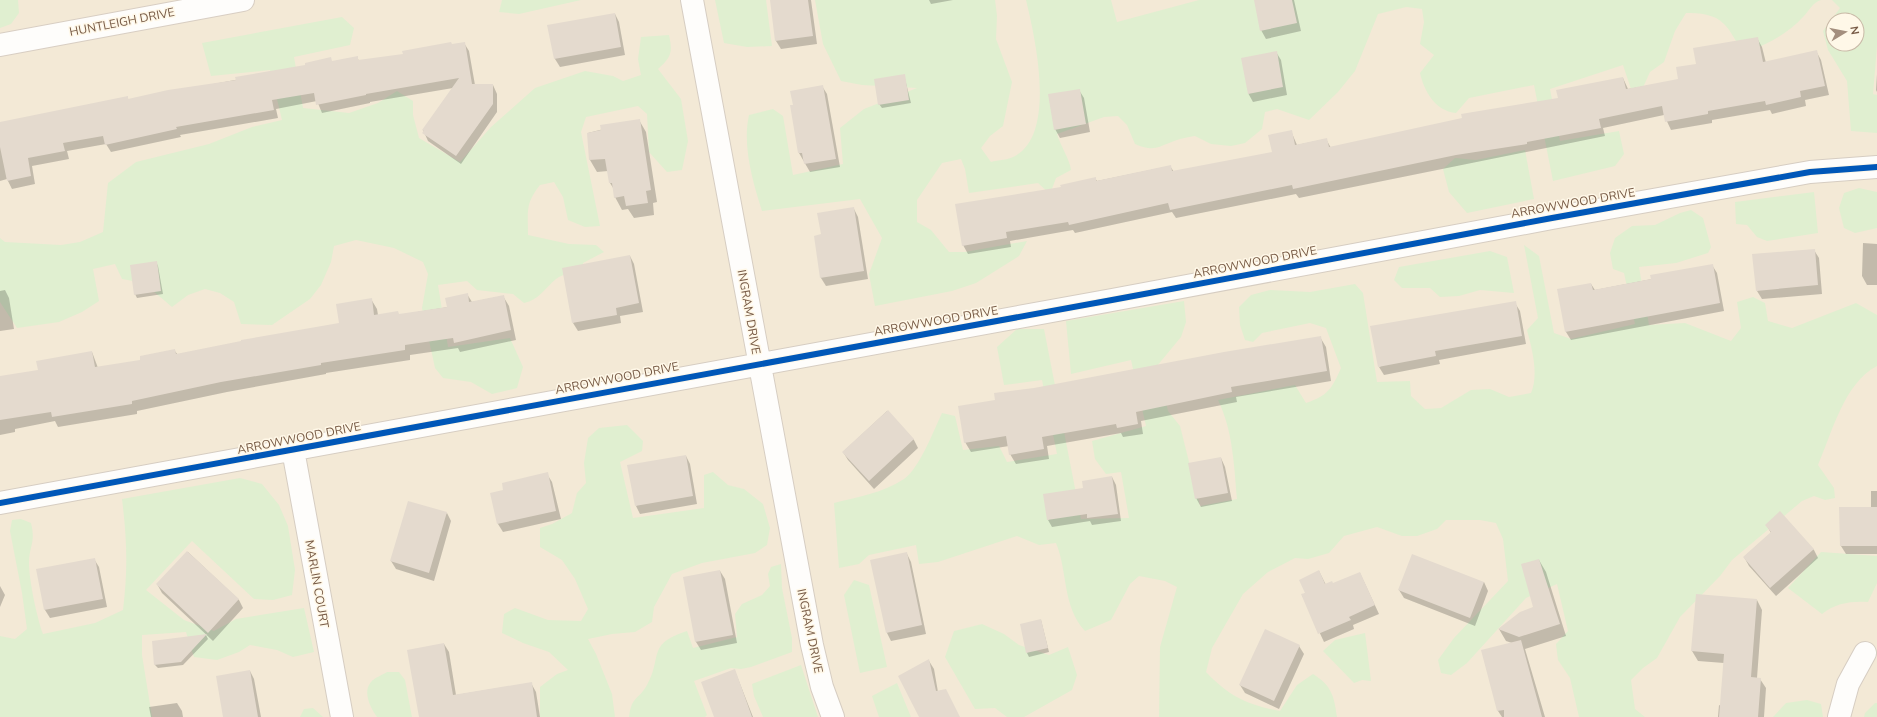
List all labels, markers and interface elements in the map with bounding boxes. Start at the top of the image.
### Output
street label: HUNTLEIGH DRIVE [68,4,176,40]
north arrow [1825,12,1865,52]
text: N [1846,25,1862,36]
street label: ARROWWOOD DRIVE [1510,184,1636,222]
street label: ARROWWOOD DRIVE [1192,242,1318,282]
street label: INGRAM DRIVE [734,268,764,356]
street label: ARROWWOOD DRIVE [873,302,999,340]
street label: ARROWWOOD DRIVE [554,358,680,398]
street label: ARROWWOOD DRIVE [236,418,362,458]
street label: MARLIN COURT [301,539,333,630]
street label: INGRAM DRIVE [793,587,827,675]

